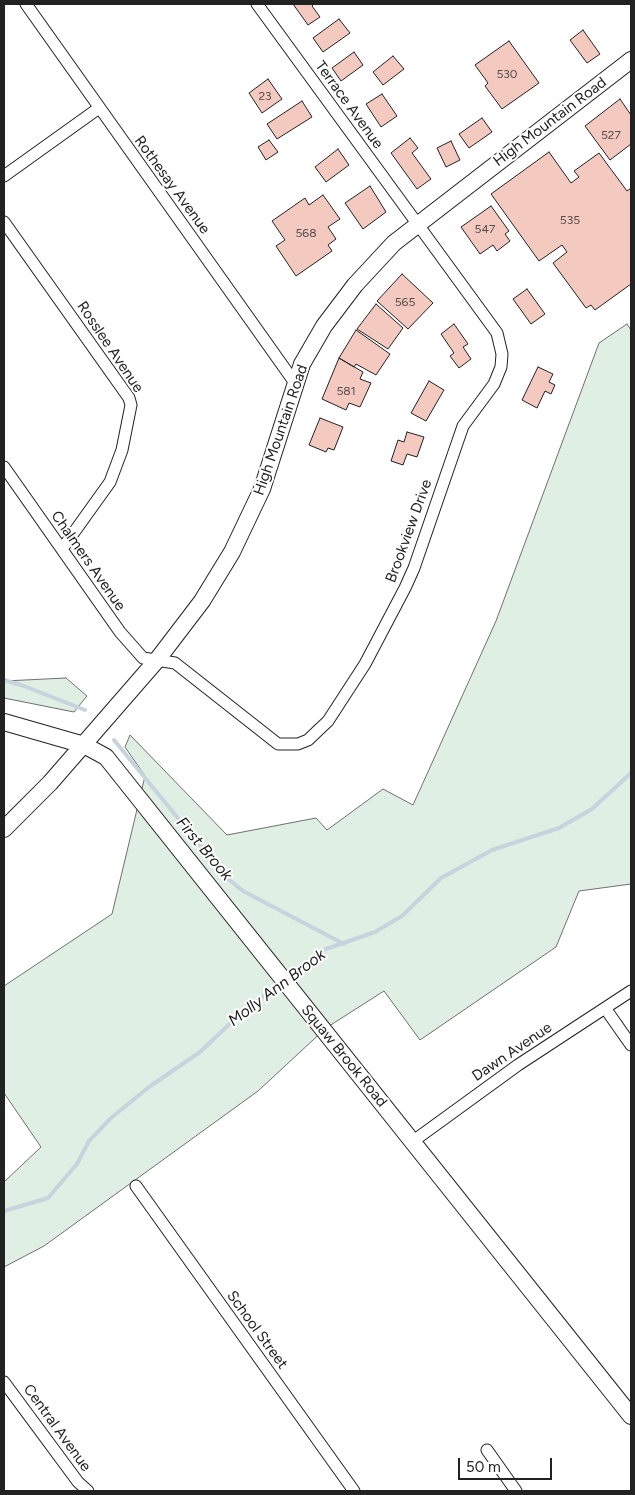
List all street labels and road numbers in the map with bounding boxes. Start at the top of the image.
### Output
street label: Terrace Avenue [311,58,387,152]
street label: High Mountain Road [490,74,610,170]
street label: Rothesay Avenue [130,132,214,238]
street label: Rosslee Avenue [73,298,147,396]
street label: High Mountain Road [250,362,312,498]
street label: Brookview Drive [382,477,436,585]
street label: Chalmers Avenue [47,508,129,614]
street label: Squaw Brook Road [297,1001,391,1111]
street label: Dawn Avenue [469,1019,555,1085]
street label: School Street [223,1287,291,1373]
street label: Central Avenue [19,1381,95,1475]

